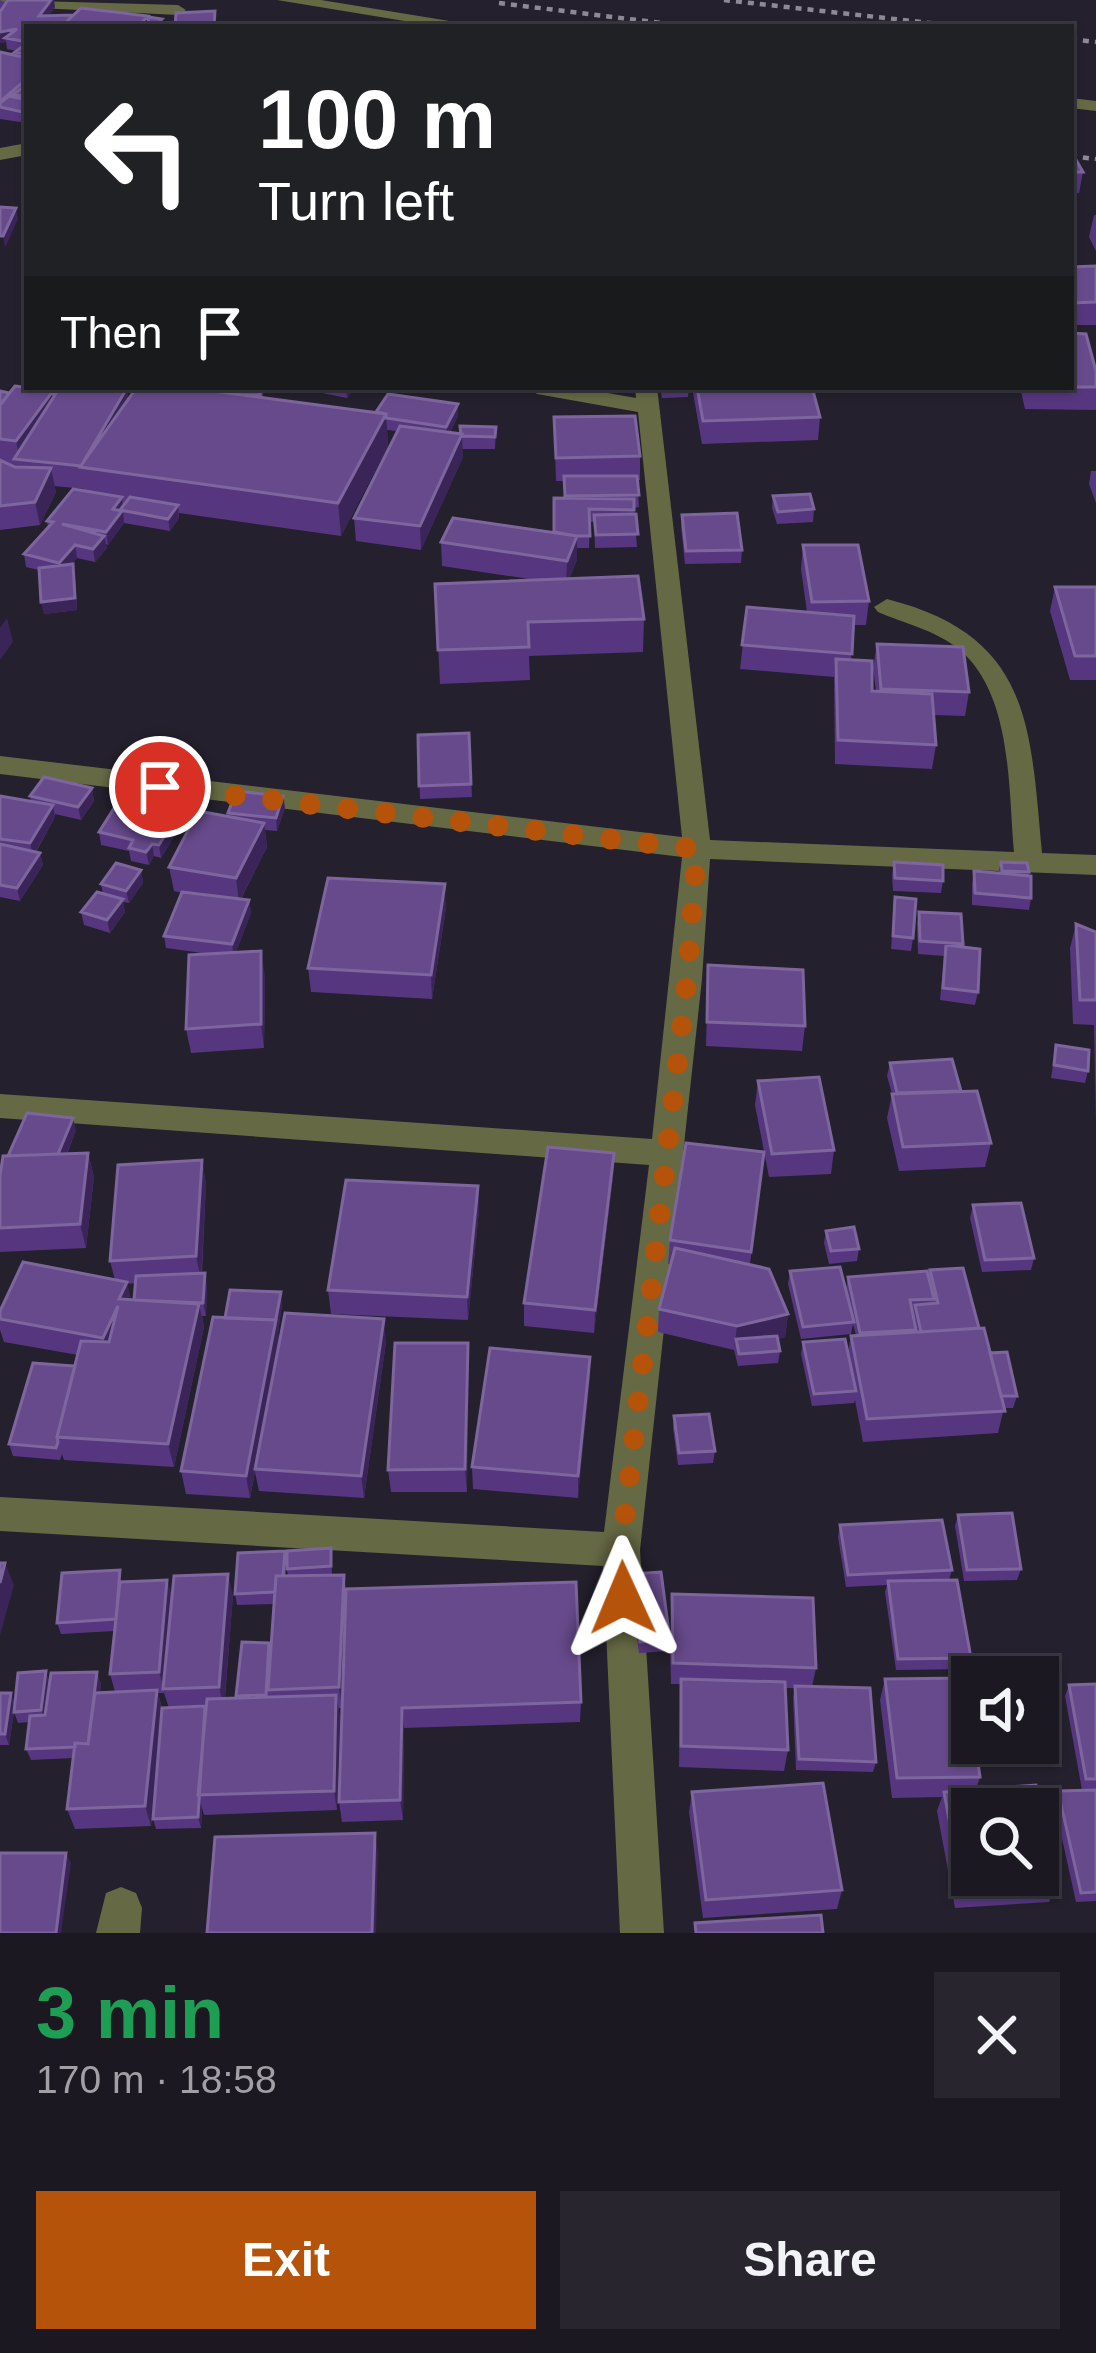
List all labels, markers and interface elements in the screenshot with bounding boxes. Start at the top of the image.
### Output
icon: left [60,72,216,228]
text: 100 m [258,72,496,166]
text: Turn left [258,171,454,231]
icon: arrive [187,300,253,366]
text: Then [60,307,163,358]
pin [109,736,211,838]
icon: arrive [127,754,193,820]
position arrow [560,1535,686,1661]
map controls [951,1656,1059,1896]
button: sound [951,1656,1059,1764]
button: search [951,1788,1059,1896]
button: close [934,1972,1060,2098]
text: 3 min [36,1973,224,2053]
text: 170 m · 18:58 [36,2058,277,2101]
button: Exit [36,2191,536,2329]
button: Share [560,2191,1060,2329]

